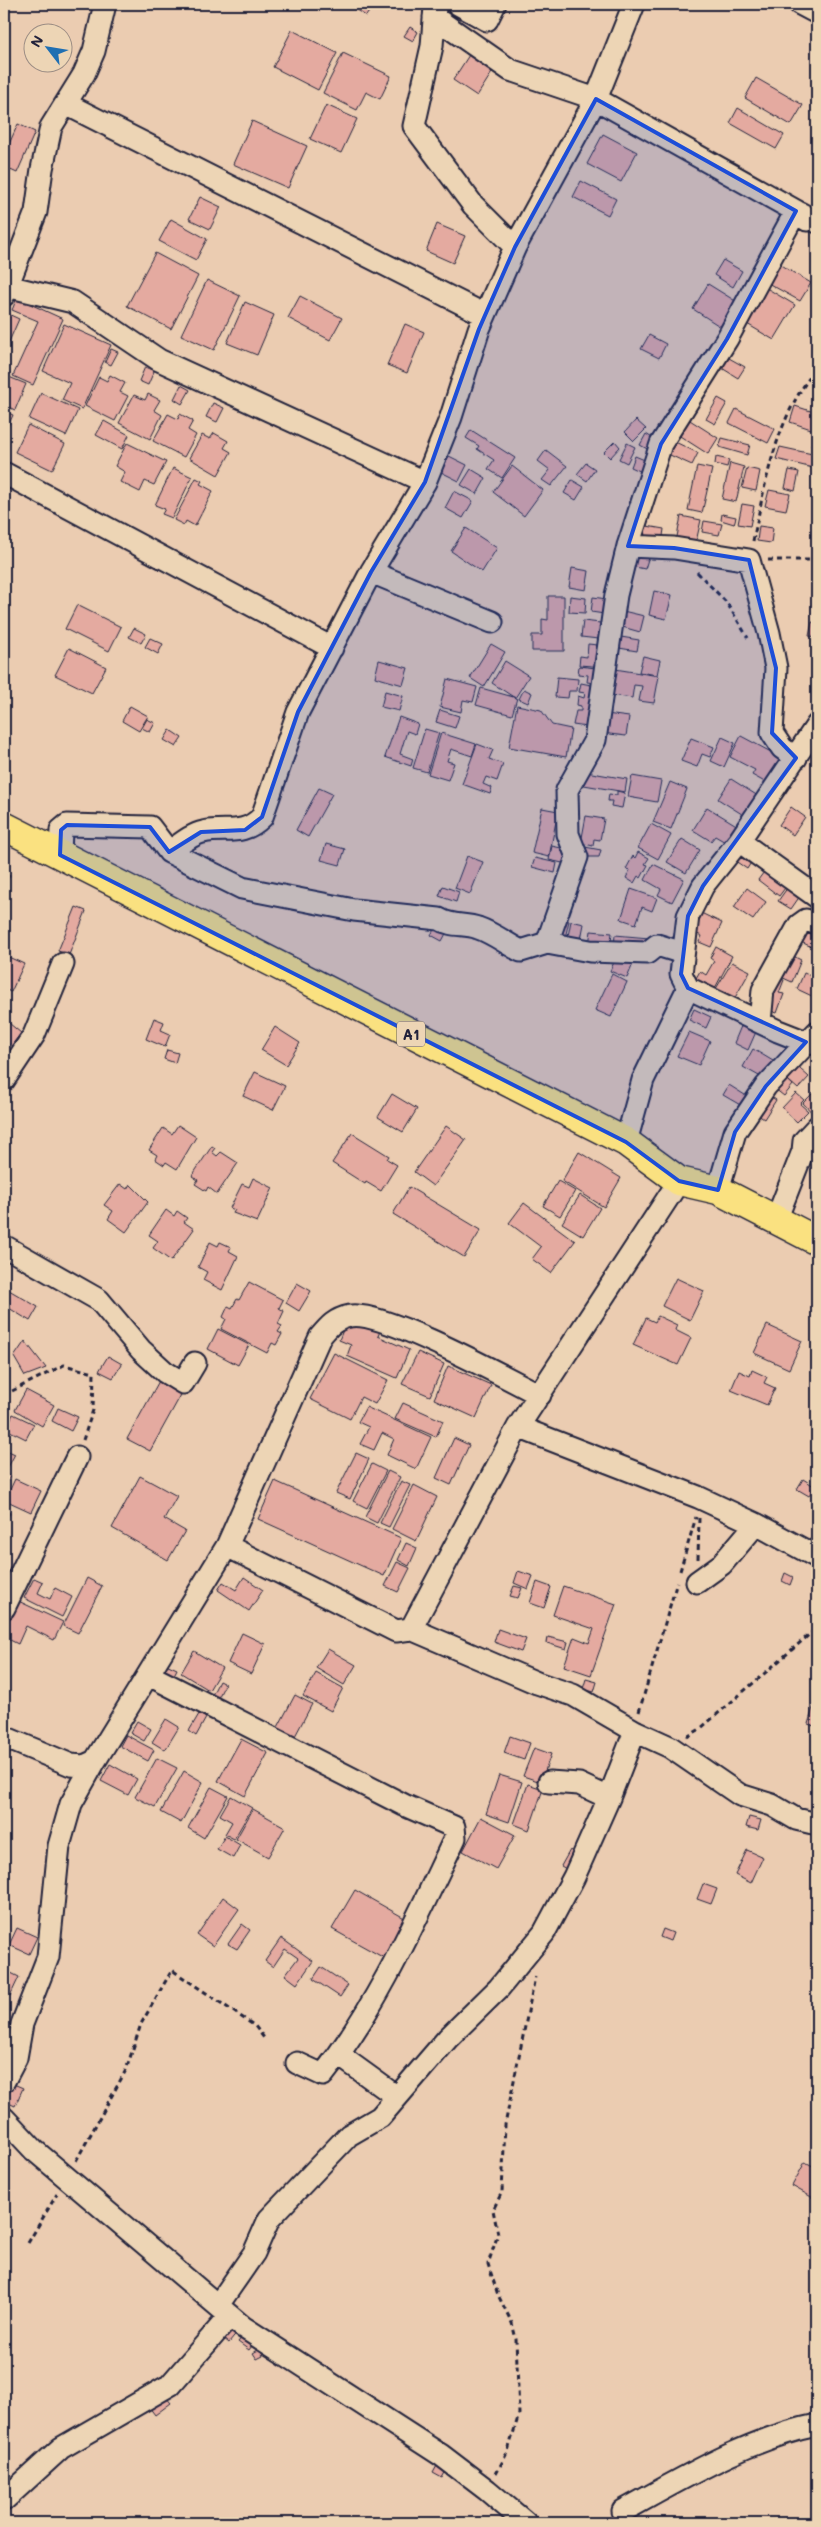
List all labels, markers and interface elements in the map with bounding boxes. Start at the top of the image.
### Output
north arrow [22,22,72,72]
text: N [26,32,47,51]
road number: A1 [397,1022,425,1046]

